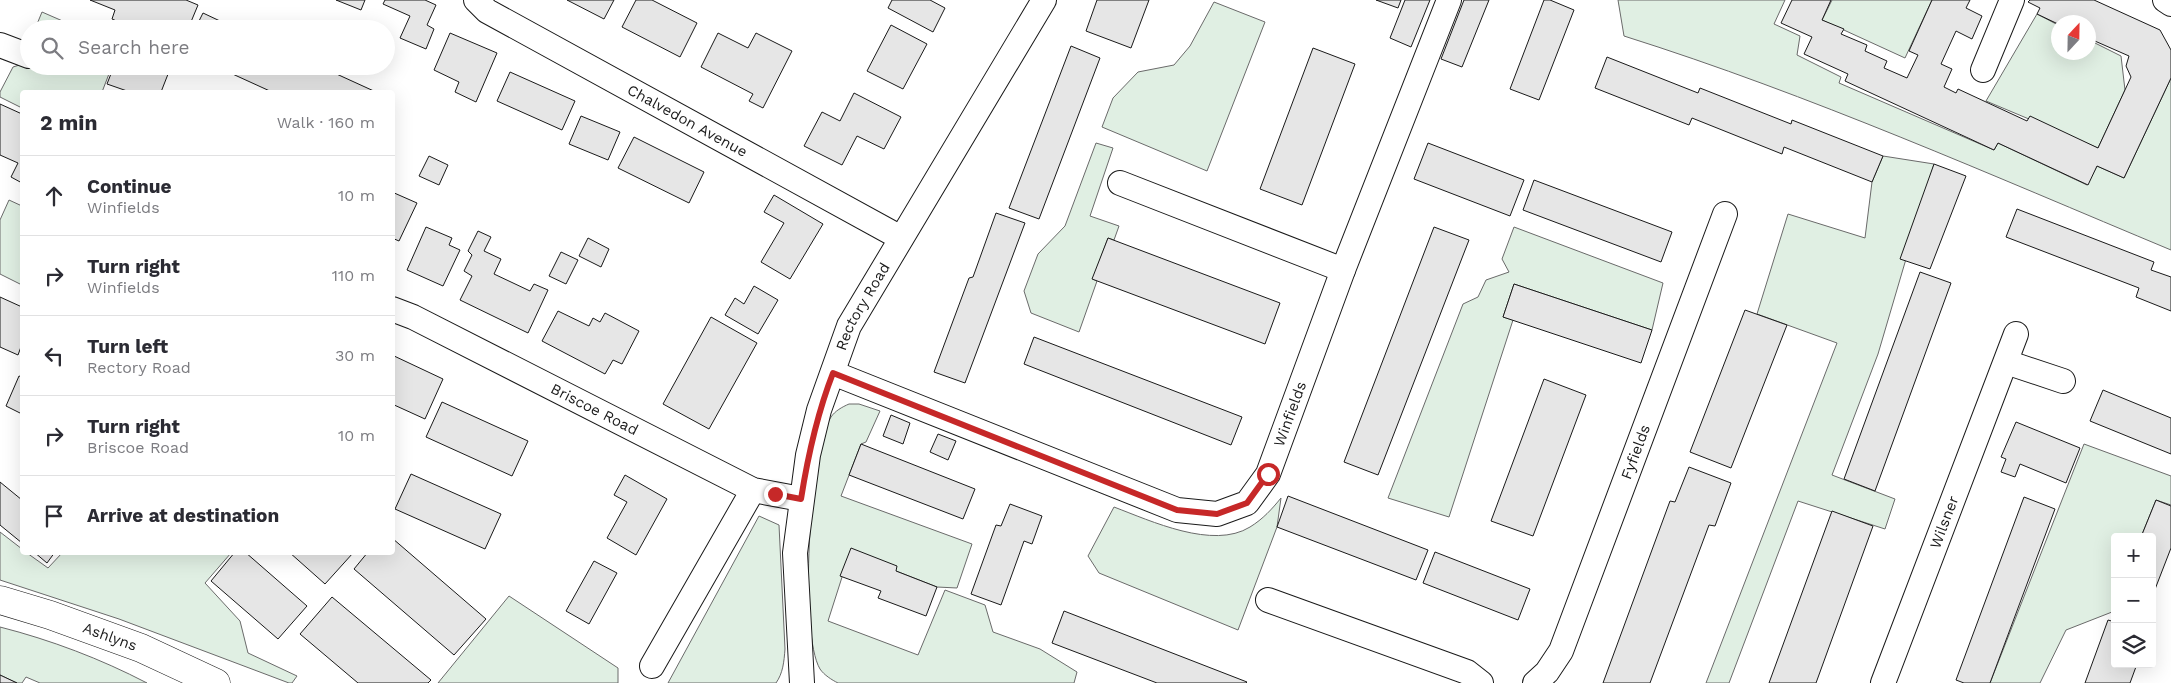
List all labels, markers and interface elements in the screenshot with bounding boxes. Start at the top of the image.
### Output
north arrow [2051,15,2096,60]
search box [20,20,395,75]
icon: search [38,34,66,62]
text: Search here [78,36,189,59]
street label: Chalvedon Avenue [624,81,750,161]
text: 2 min [40,110,97,135]
text: Walk · 160 m [277,113,375,132]
text: Continue [87,175,171,198]
icon: ahead [40,182,68,210]
text: 10 m [338,186,375,205]
text: Winfields [87,198,160,217]
text: Turn right [87,255,180,278]
street label: Rectory Road [832,259,894,353]
icon: right [40,262,68,290]
text: 110 m [332,266,375,285]
text: Winfields [87,278,160,297]
text: Turn left [87,335,168,358]
icon: left [40,342,68,370]
text: 30 m [335,346,375,365]
text: Rectory Road [87,358,191,377]
street label: Winfields [1270,379,1310,449]
street label: Briscoe Road [548,380,641,439]
text: Turn right [87,415,180,438]
icon: right [40,422,68,450]
street label: Fyfields [1617,422,1654,482]
text: 10 m [338,426,375,445]
text: Briscoe Road [87,438,189,457]
route start [1257,463,1280,486]
route end [764,483,787,506]
street label: Wilsner [1926,493,1962,551]
icon: arrive [40,502,68,530]
text: Arrive at destination [87,504,279,527]
map controls [2111,533,2156,668]
button: + [2111,533,2156,578]
button: − [2111,578,2156,623]
street label: Ashlyns [80,619,140,655]
button: layers [2111,623,2156,668]

